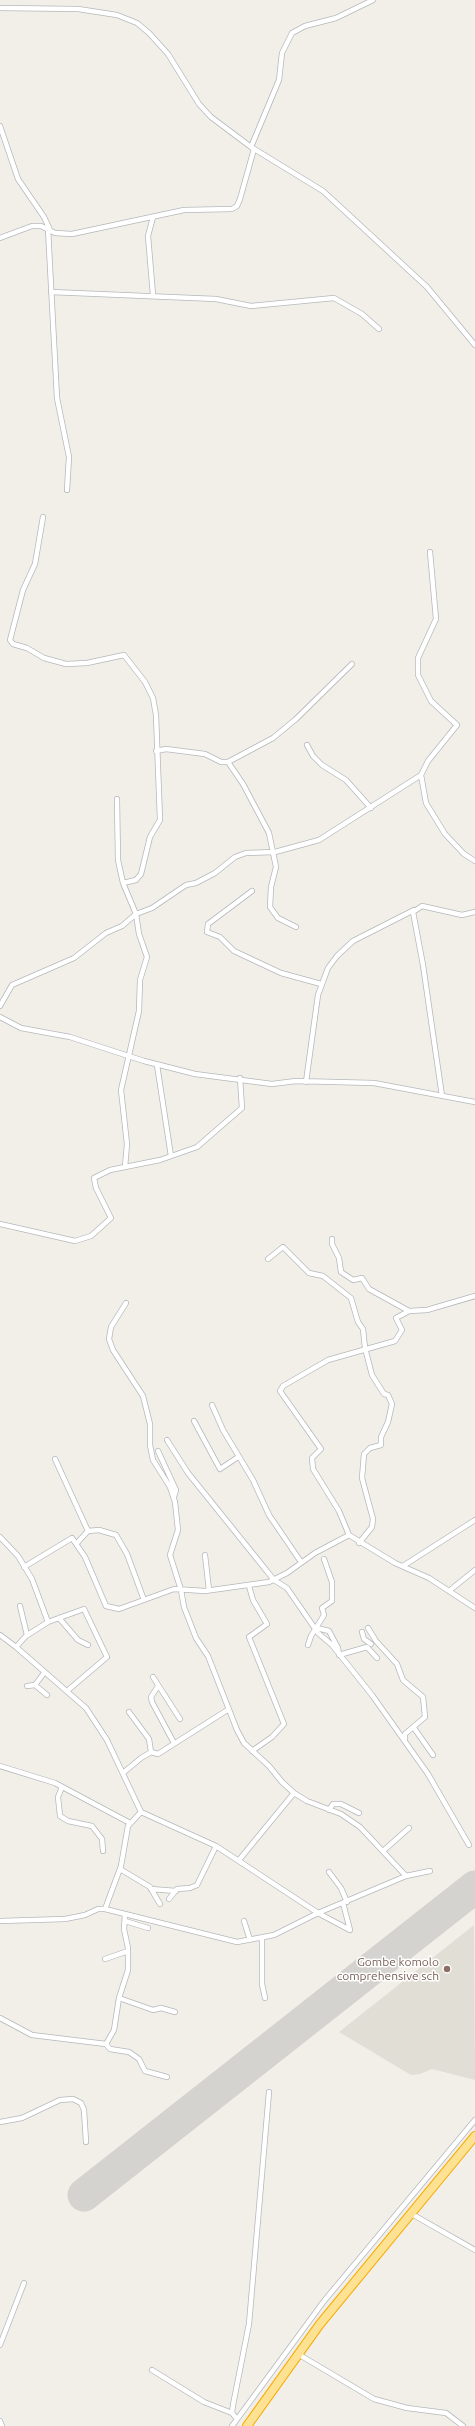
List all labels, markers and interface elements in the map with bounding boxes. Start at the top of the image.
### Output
place label: Gombe komolo comprehensive sch [337,1955,439,1983]
marker: Gombe komolo comprehensive sch [442,1964,452,1974]

